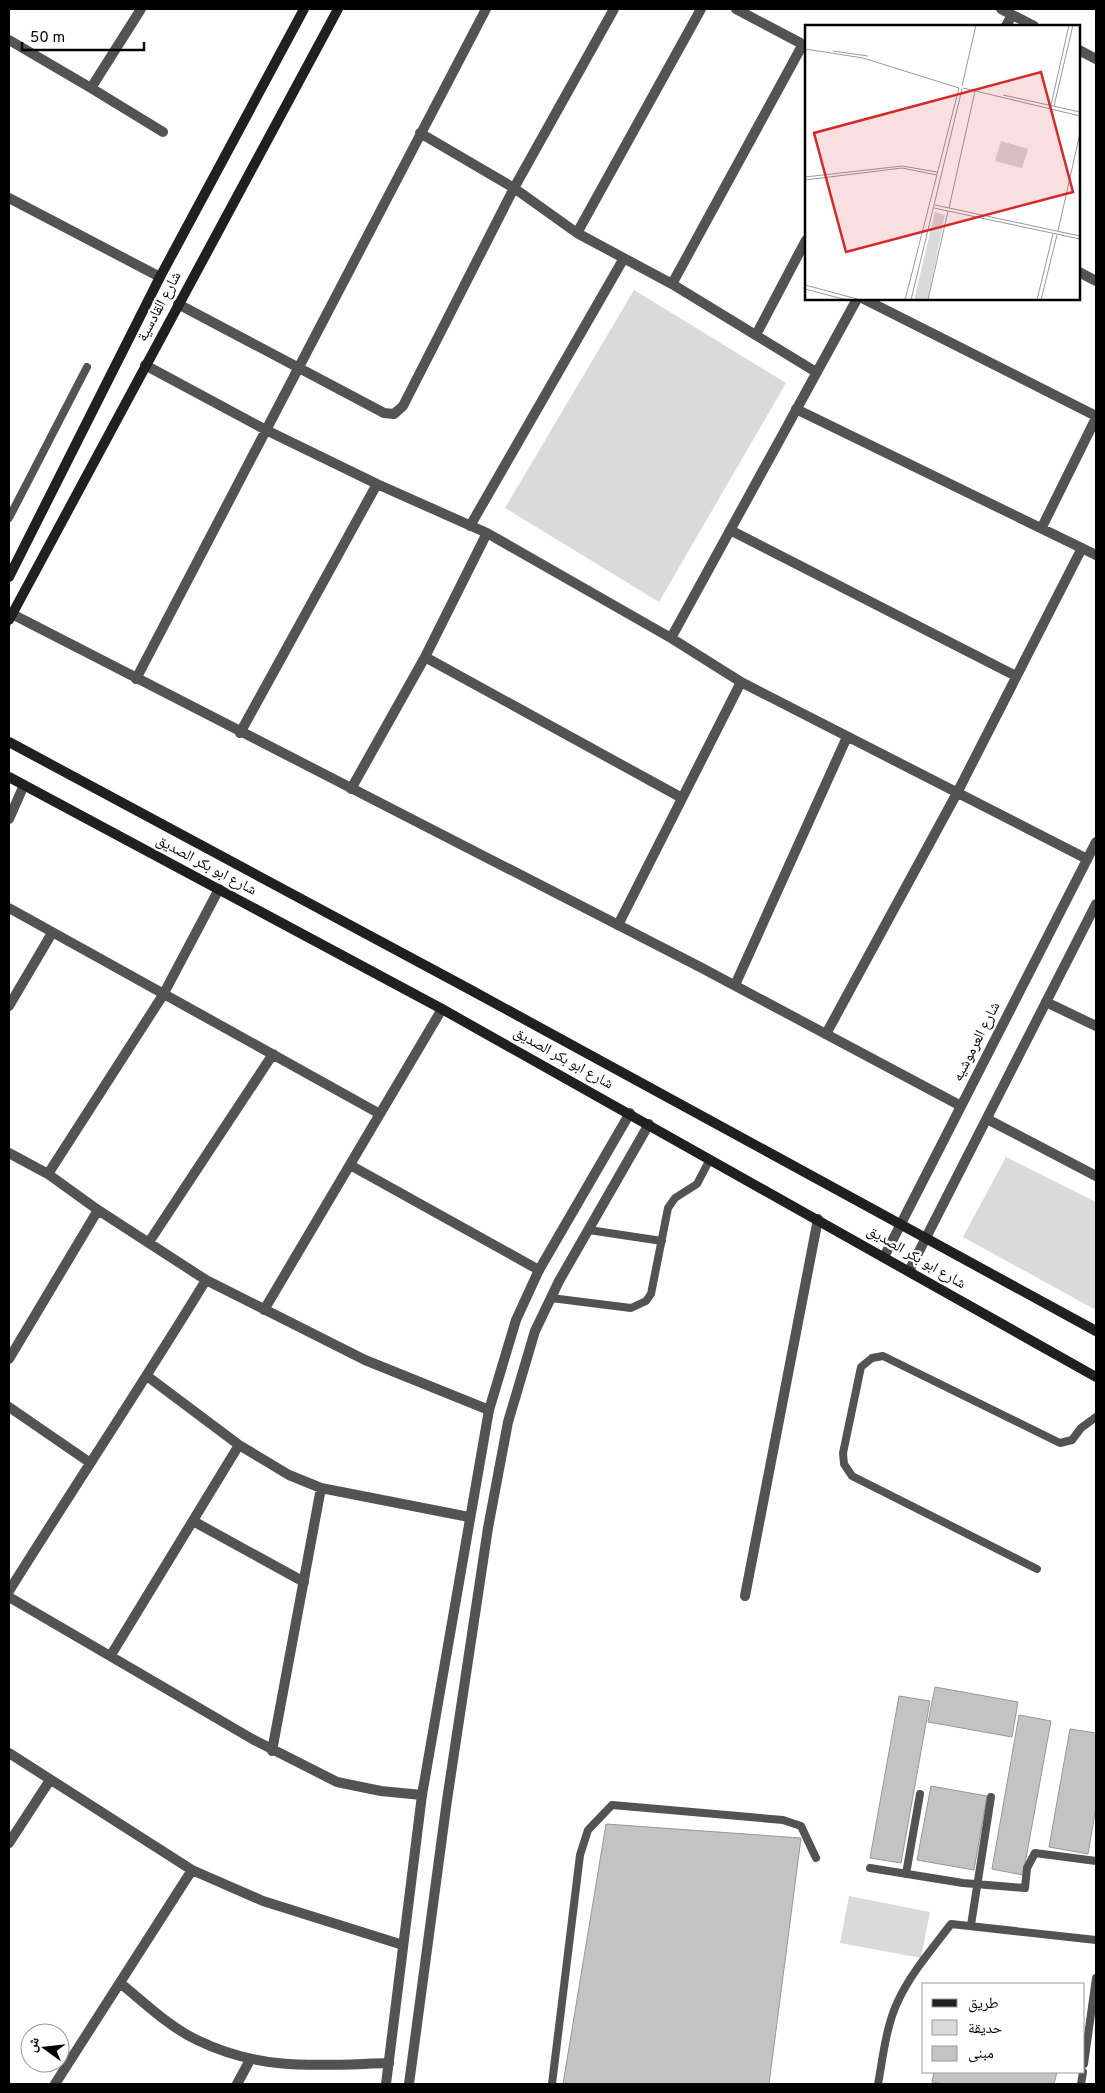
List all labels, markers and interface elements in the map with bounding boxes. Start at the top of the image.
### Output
scale bar [22,20,145,52]
inset map [805,25,1080,300]
text: 50 m [30,29,65,48]
street label: شارع القادسية [134,269,186,345]
street label: شارع ابو بكر الصديق [152,832,260,901]
street label: شارع العرموشيه [949,999,1005,1085]
street label: شارع ابو بكر الصديق [510,1024,616,1094]
street label: شارع ابو بكر الصديق [863,1222,969,1294]
legend [922,1983,1085,2073]
text: طريق [968,1995,999,2014]
text: حديقة [968,2020,1003,2039]
north arrow [20,2023,70,2073]
text: ش [24,2036,44,2054]
text: مبنى [968,2045,994,2064]

